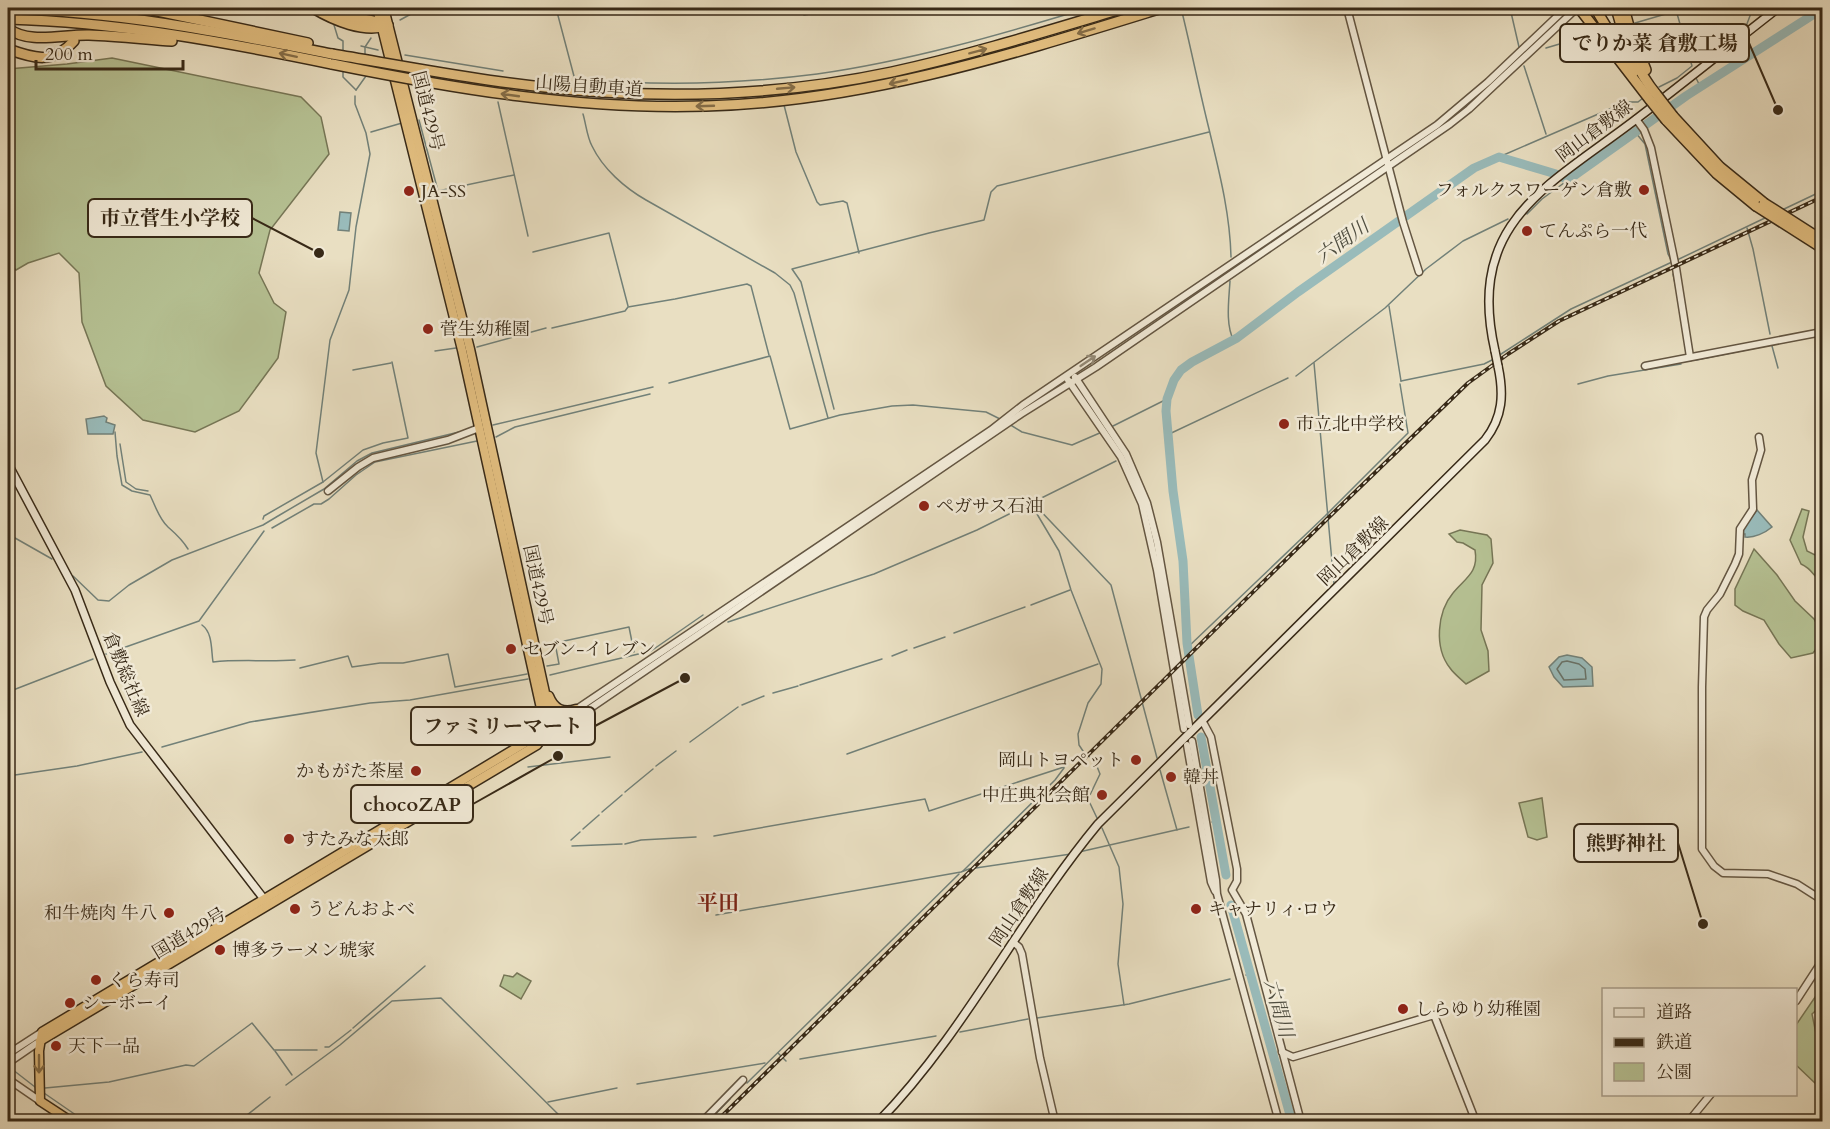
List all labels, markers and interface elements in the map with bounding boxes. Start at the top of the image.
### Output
callout: でりか菜 倉敷工場 [1560,24,1749,62]
one-way arrow [1077,26,1096,37]
text: でりか菜 倉敷工場 [1572,30,1738,57]
scale bar [36,33,183,71]
text: 200 m [45,42,93,67]
one-way arrow [968,44,987,56]
one-way arrow [278,49,298,60]
street label: 国道429号 [406,68,450,154]
street label: 山陽自動車道 [534,70,644,103]
one-way arrow [889,77,908,89]
one-way arrow [776,82,796,93]
one-way arrow [501,90,521,101]
street label: 岡山倉敷線 [1551,94,1638,168]
one-way arrow [695,101,715,112]
place label: フォルクスワーゲン倉敷 [1436,178,1632,203]
place label: JA-SS [418,179,466,204]
marker: フォルクスワーゲン倉敷 [1637,183,1651,197]
marker: JA-SS [402,184,416,198]
callout: 市立菅生小学校 [88,199,252,237]
text: 市立菅生小学校 [100,205,240,232]
water label: 六間川 [1310,212,1376,270]
place label: てんぷら一代 [1539,219,1647,244]
marker: てんぷら一代 [1520,224,1534,238]
place label: 菅生幼稚園 [440,317,530,342]
marker: 菅生幼稚園 [421,322,435,336]
one-way arrow [1079,355,1095,367]
place label: 市立北中学校 [1296,412,1404,437]
marker: 市立北中学校 [1277,417,1291,431]
place label: ペガサス石油 [936,494,1043,519]
marker: ペガサス石油 [917,499,931,513]
street label: 岡山倉敷線 [1312,511,1394,592]
street label: 国道429号 [517,543,558,628]
street label: 倉敷総社線 [96,628,155,721]
place label: セブン-イレブン [523,637,656,662]
marker: セブン-イレブン [504,642,518,656]
callout: ファミリーマート [411,707,595,745]
text: ファミリーマート [423,713,583,740]
place label: 岡山トヨペット [998,748,1124,773]
marker: 岡山トヨペット [1129,753,1143,767]
place label: かもがた茶屋 [296,759,404,784]
marker: かもがた茶屋 [409,764,423,778]
place label: 韓丼 [1183,765,1219,790]
marker: 韓丼 [1164,770,1178,784]
place label: 中庄典礼会館 [982,783,1090,808]
callout: chocoZAP [351,785,473,823]
marker: 中庄典礼会館 [1095,788,1109,802]
text: chocoZAP [363,791,461,818]
callout: 熊野神社 [1574,824,1678,862]
place label: すたみな太郎 [301,827,409,852]
text: 熊野神社 [1586,830,1666,857]
marker: すたみな太郎 [282,832,296,846]
street label: 岡山倉敷線 [984,863,1055,952]
district label: 平田 [697,889,739,918]
place label: うどんおよべ [307,897,415,922]
place label: キャナリィ·ロウ [1208,897,1338,922]
place label: 和牛焼肉 牛八 [44,901,157,926]
street label: 国道429号 [148,902,231,965]
marker: うどんおよべ [288,902,302,916]
marker: キャナリィ·ロウ [1189,902,1203,916]
marker: 和牛焼肉 牛八 [162,906,176,920]
place label: 博多ラーメン琥家 [232,938,375,963]
marker: 博多ラーメン琥家 [213,943,227,957]
place label: くら寿司 [108,968,180,993]
marker: くら寿司 [89,973,103,987]
water label: 六間川 [1257,976,1300,1043]
legend [1602,988,1797,1096]
place label: シーボーイ [82,991,172,1016]
marker: シーボーイ [63,996,77,1010]
place label: しらゆり幼稚園 [1415,997,1541,1022]
text: 道路 [1656,1000,1692,1025]
marker: しらゆり幼稚園 [1396,1002,1410,1016]
text: 鉄道 [1656,1030,1692,1055]
place label: 天下一品 [68,1034,140,1059]
marker: 天下一品 [49,1039,63,1053]
one-way arrow [33,1054,45,1074]
text: 公園 [1656,1060,1692,1085]

